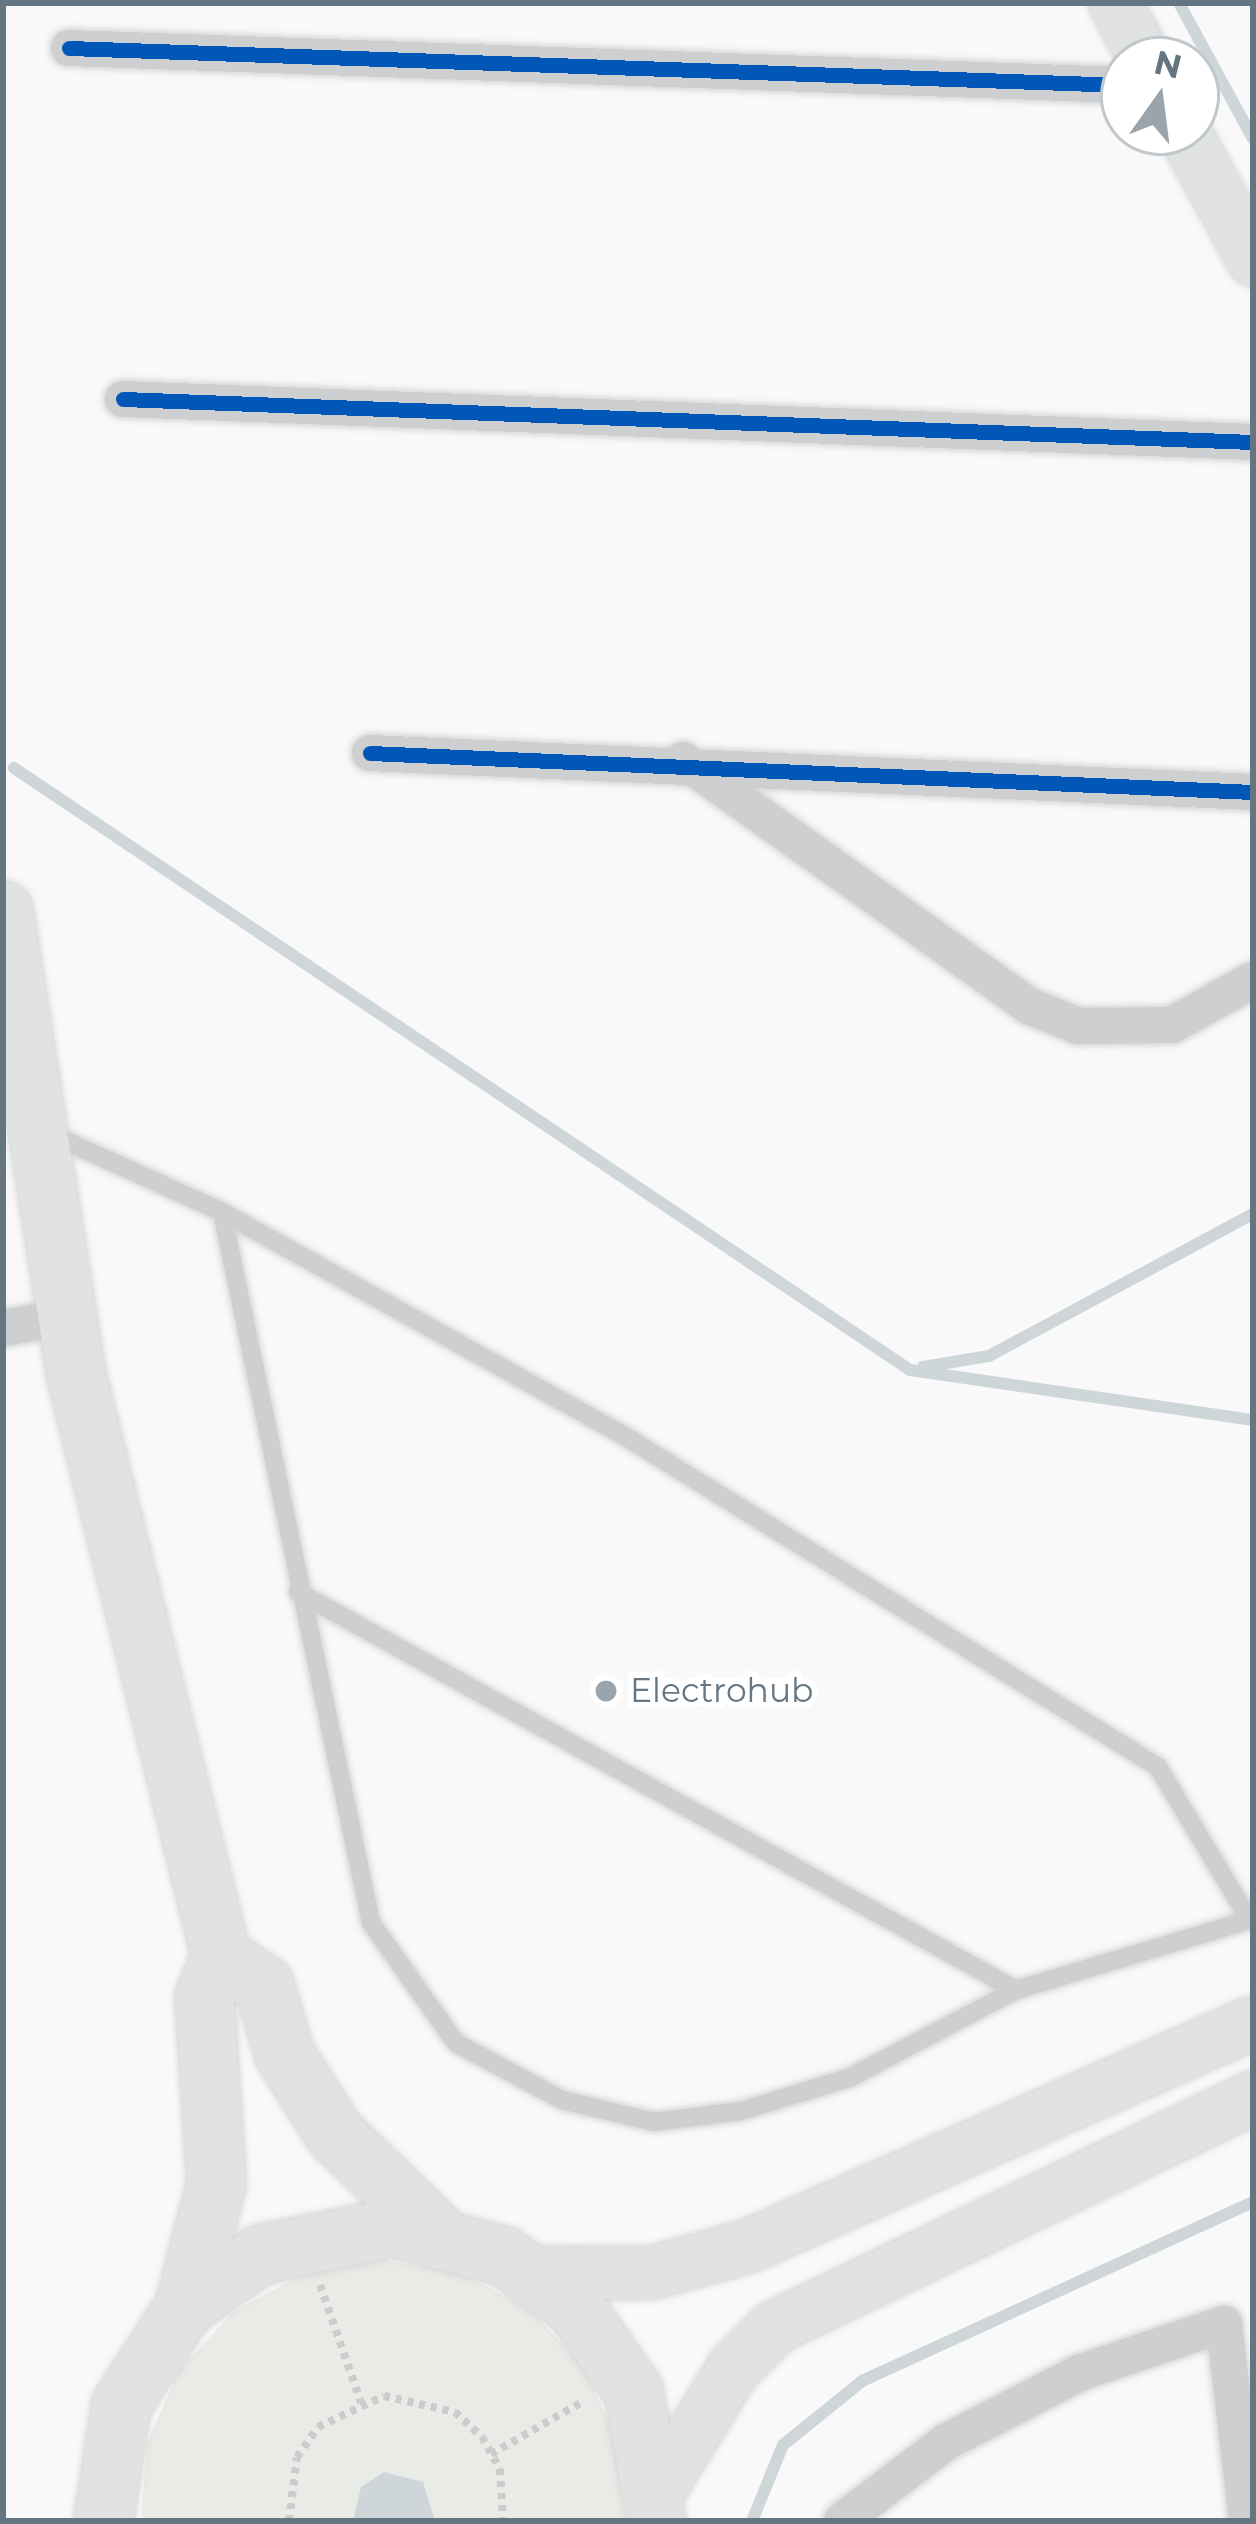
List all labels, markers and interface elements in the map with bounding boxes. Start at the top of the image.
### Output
north arrow [1100,36,1220,156]
text: N [1150,41,1186,87]
place label: Electrohub [630,1671,813,1711]
marker: Electrohub [593,1678,619,1704]

